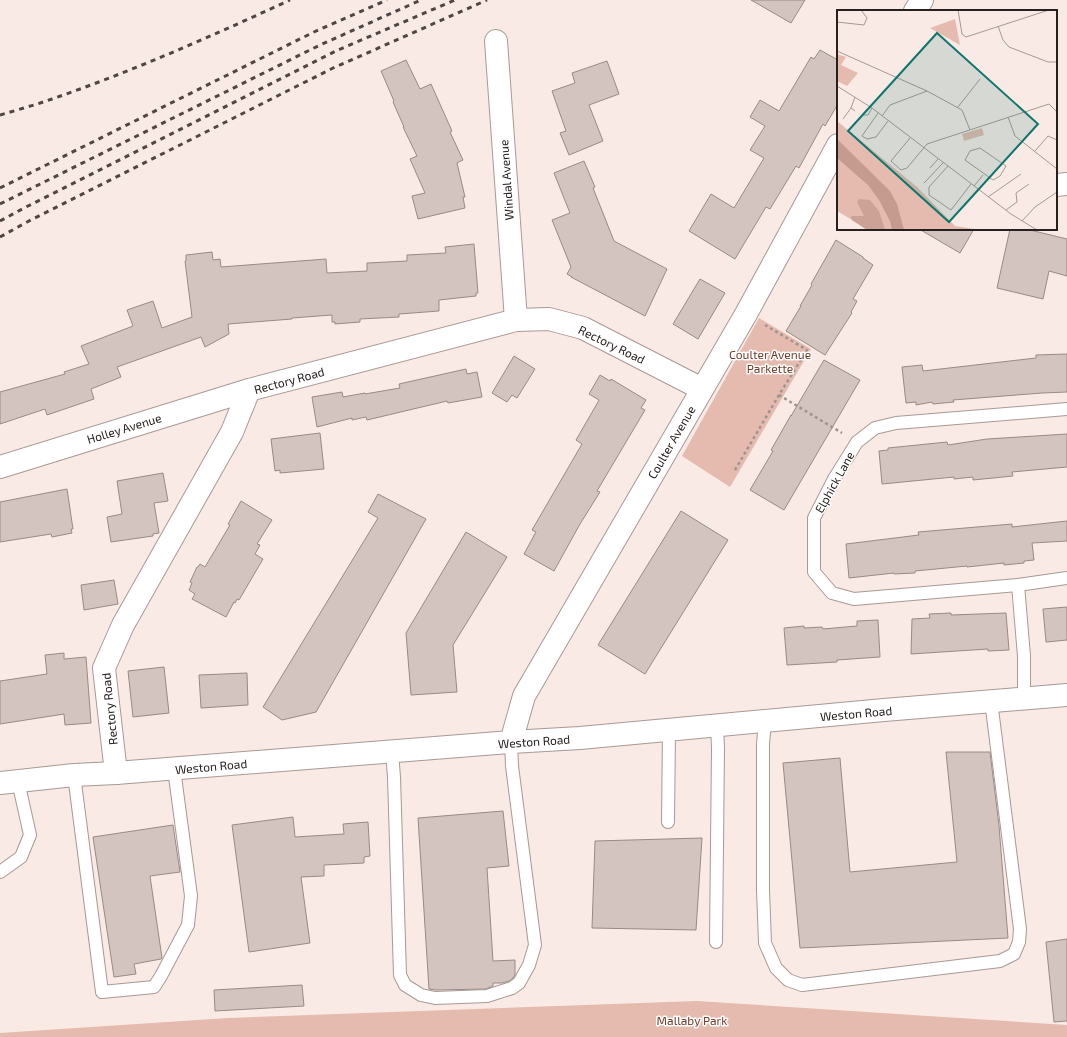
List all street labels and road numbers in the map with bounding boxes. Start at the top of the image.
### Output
street label: Windal Avenue [496,139,516,221]
street label: Rectory Road [576,322,648,366]
street label: Rectory Road [252,364,326,396]
street label: Coulter Avenue [644,403,698,481]
street label: Holley Avenue [85,410,163,446]
street label: Elphick Lane [811,449,857,515]
street label: Rectory Road [98,672,120,746]
street label: Weston Road [819,703,893,723]
street label: Weston Road [497,731,571,751]
street label: Weston Road [174,756,248,776]

